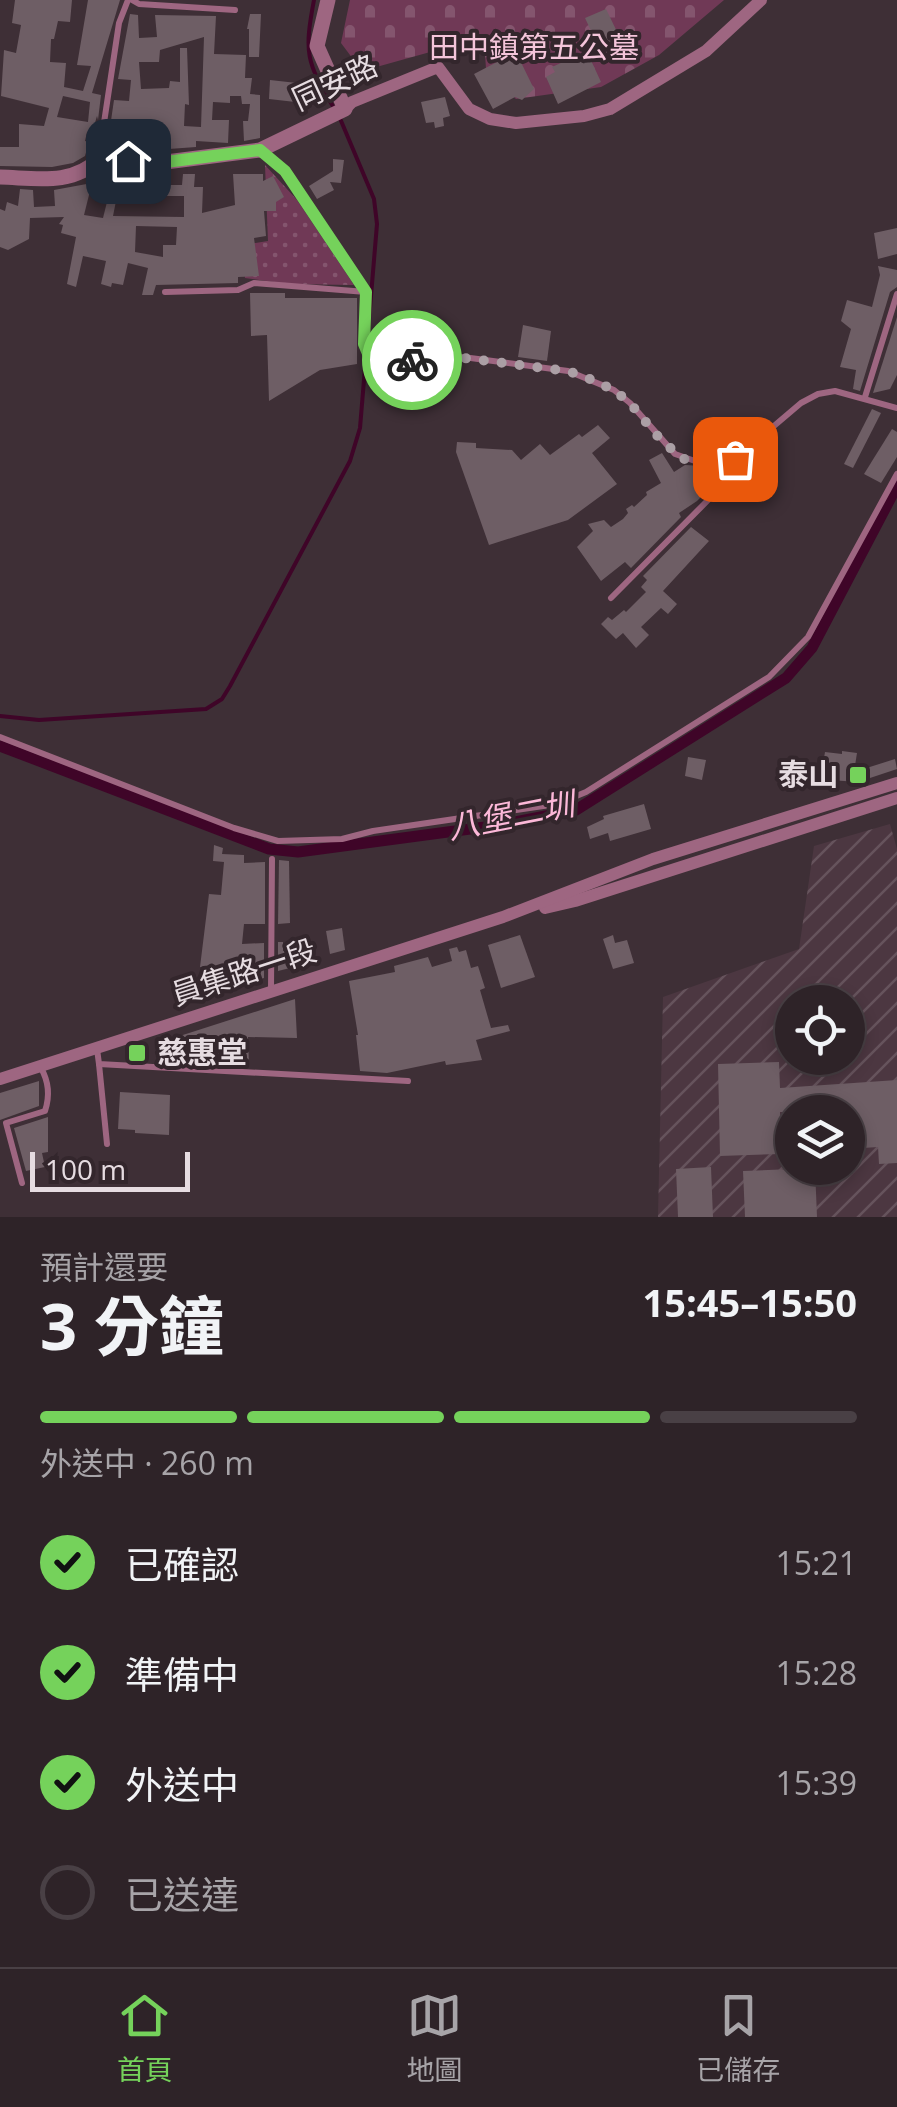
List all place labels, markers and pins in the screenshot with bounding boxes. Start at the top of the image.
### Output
pin [86,119,171,204]
pin [693,417,778,502]
place label: 泰山 [778,753,838,794]
marker: 泰山 [847,764,869,786]
place label: 慈惠堂 [157,1031,247,1072]
marker: 慈惠堂 [126,1042,148,1064]

